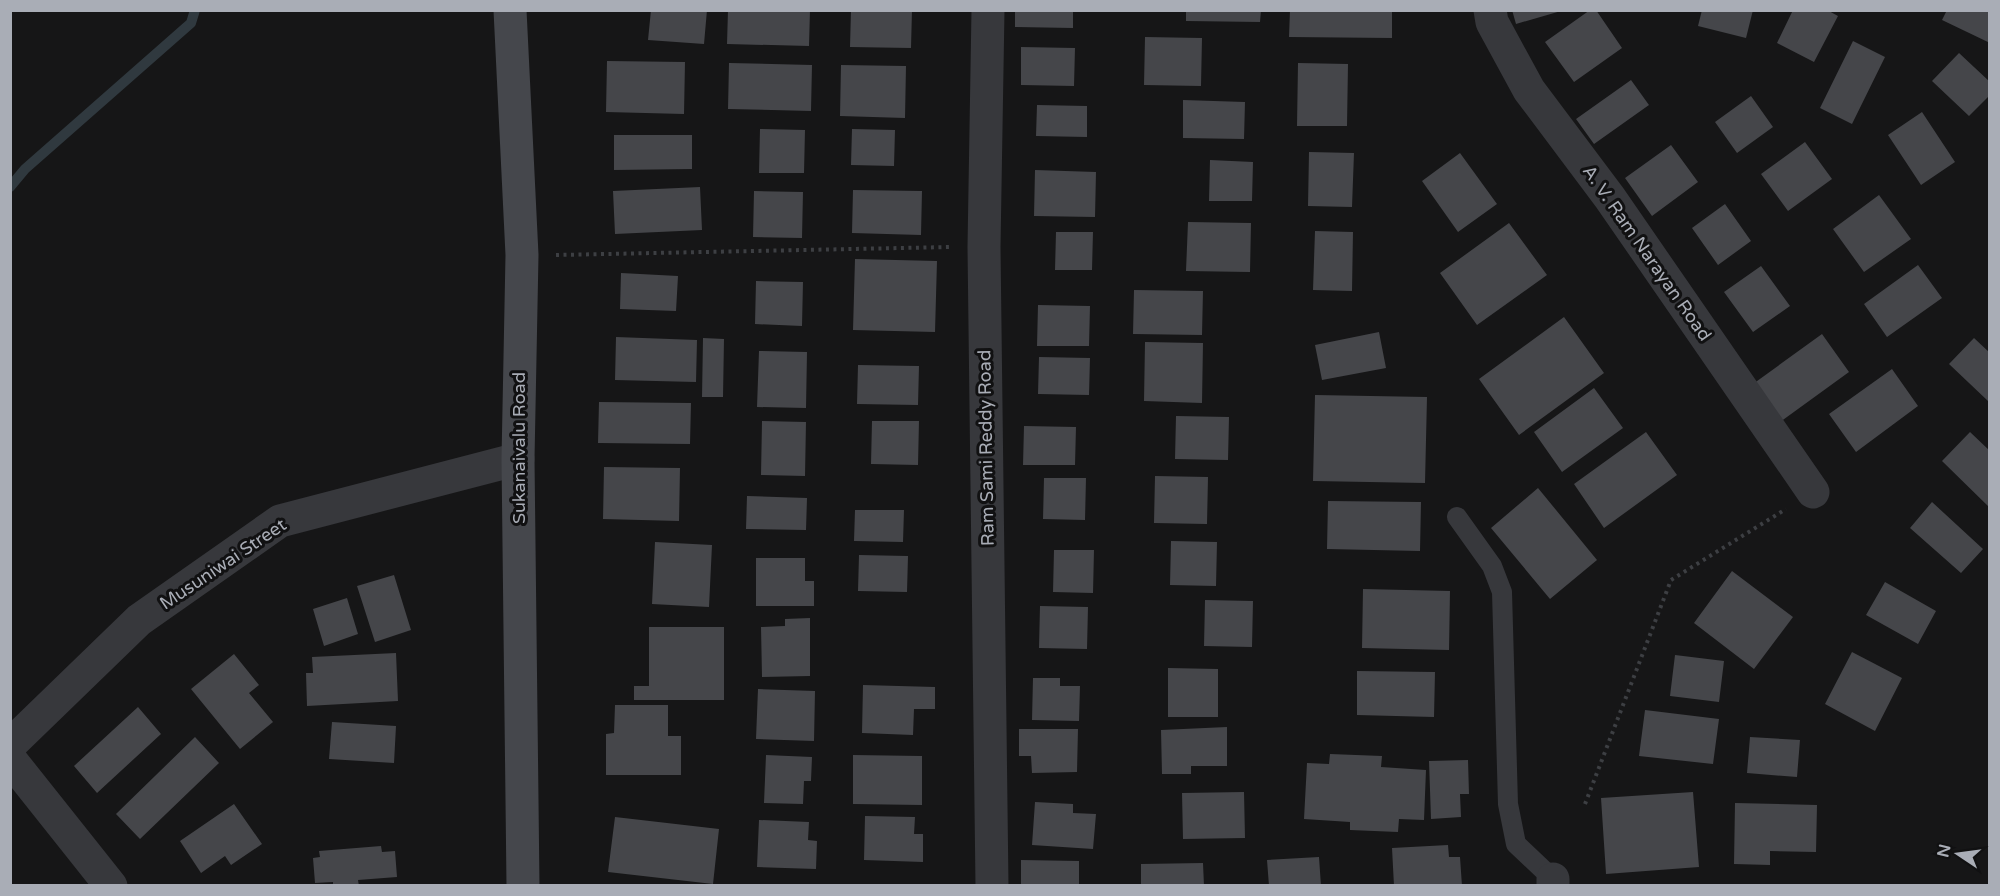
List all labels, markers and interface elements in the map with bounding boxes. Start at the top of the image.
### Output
street label: A. V. Ram Narayan Road [1578,161,1716,345]
street label: Ram Sami Reddy Road [973,350,999,546]
street label: Sukanaivalu Road [508,372,530,524]
street label: Musuniwai Street [155,513,291,615]
north arrow [1928,824,1988,884]
text: N [1933,842,1956,859]

